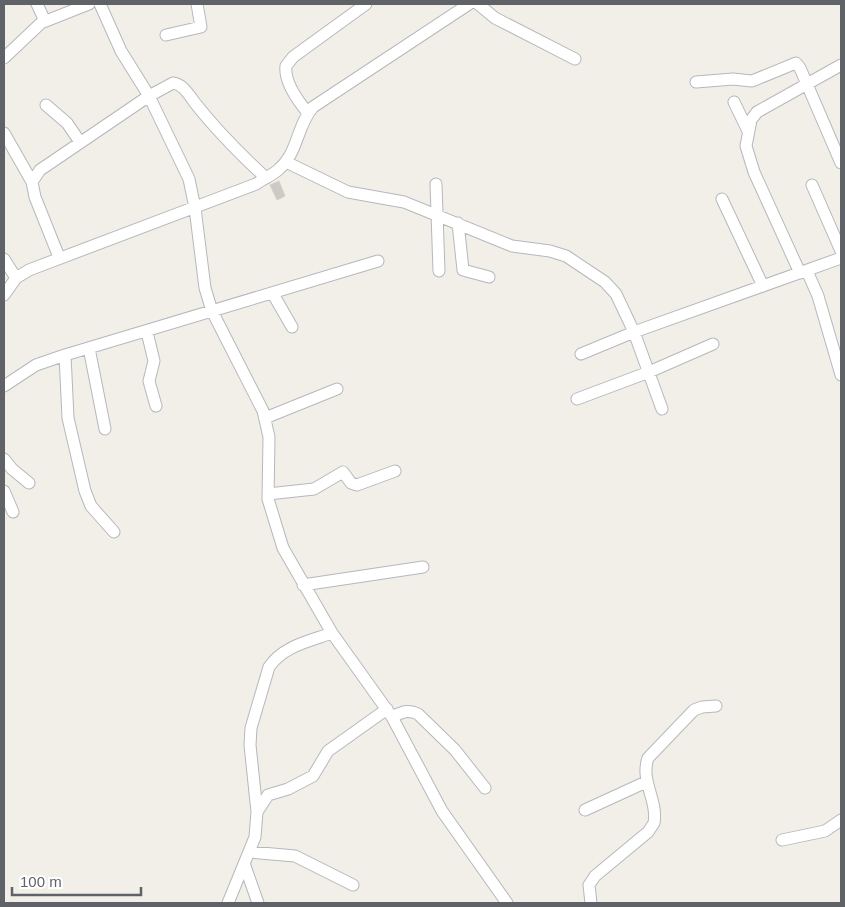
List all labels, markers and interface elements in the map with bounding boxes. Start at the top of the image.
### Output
scale bar [12,864,141,896]
text: 100 m [20,873,62,890]

